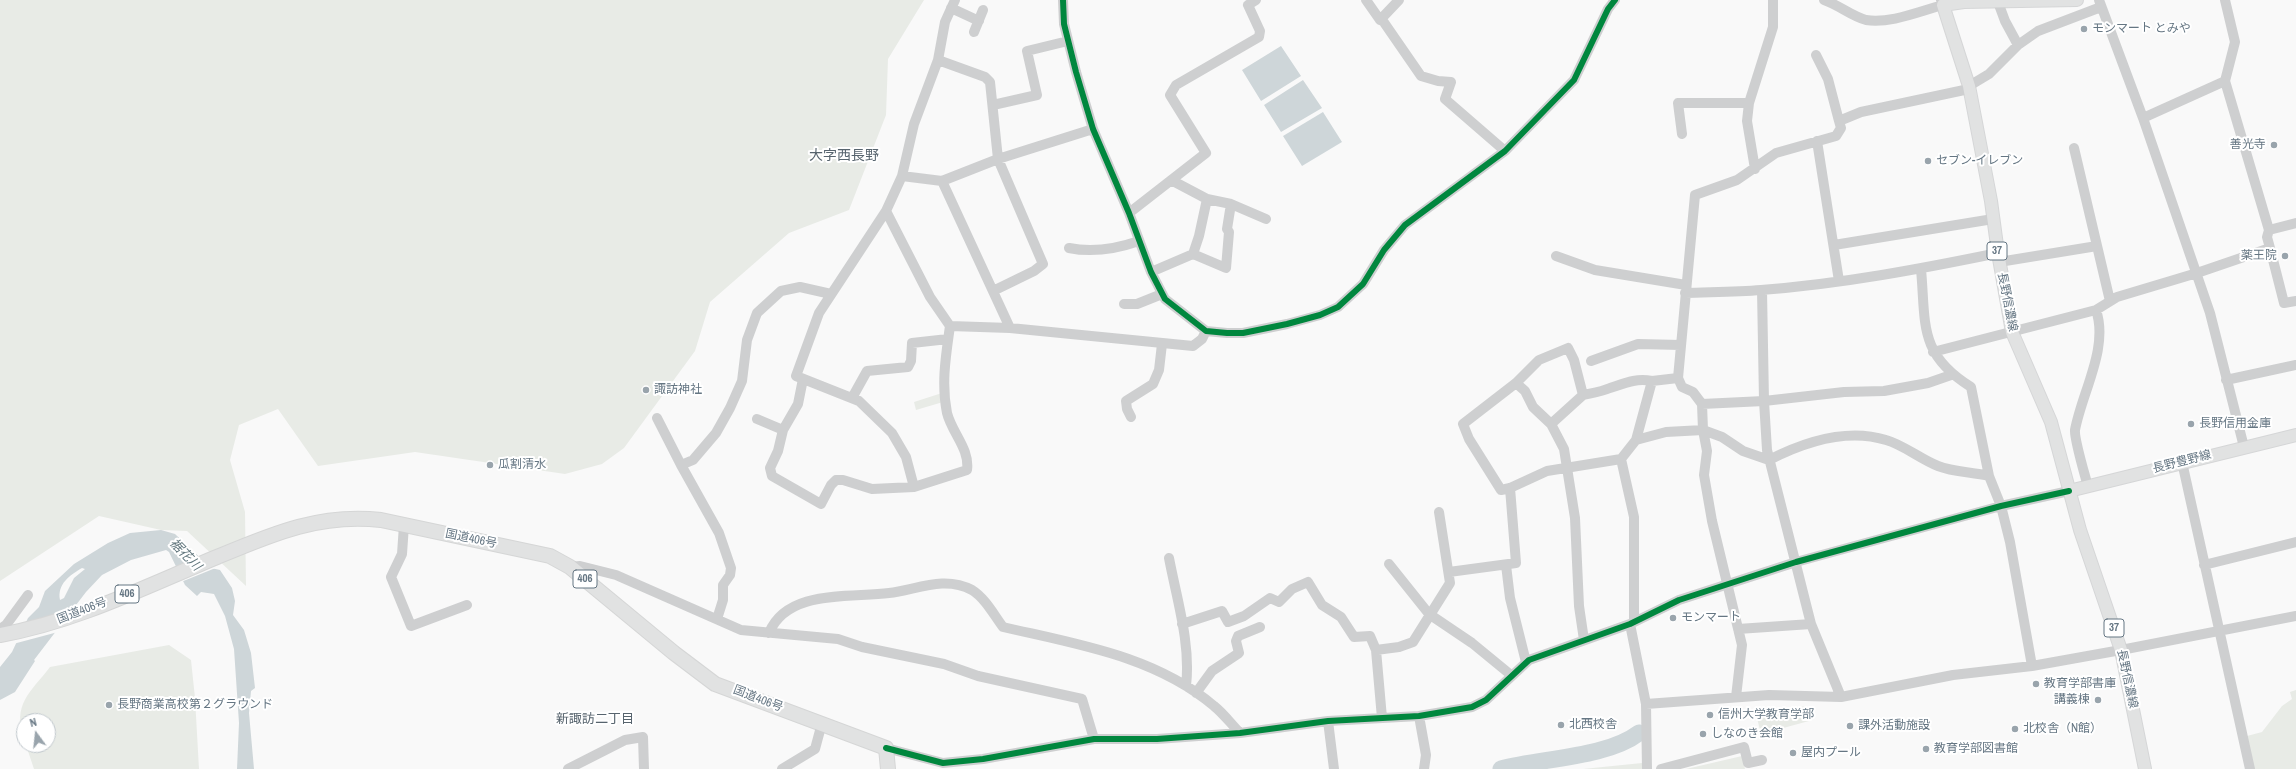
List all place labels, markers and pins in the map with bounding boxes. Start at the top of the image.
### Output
place label: モンマート とみや [2092,22,2191,36]
marker: モンマート とみや [2079,24,2089,34]
place label: 善光寺 [2230,138,2266,152]
marker: 善光寺 [2269,140,2279,150]
place label: セブン-イレブン [1936,154,2023,168]
marker: セブン-イレブン [1923,156,1933,166]
place label: 薬王院 [2241,249,2277,263]
marker: 薬王院 [2280,251,2290,261]
place label: 諏訪神社 [654,383,702,397]
marker: 諏訪神社 [641,385,651,395]
place label: 長野信用金庫 [2199,417,2271,431]
marker: 長野信用金庫 [2186,419,2196,429]
place label: 瓜割清水 [498,458,546,472]
marker: 瓜割清水 [485,460,495,470]
place label: モンマート [1681,611,1741,625]
marker: モンマート [1668,613,1678,623]
place label: 教育学部書庫 [2044,677,2116,691]
marker: 教育学部書庫 [2031,679,2041,689]
place label: 講義棟 [2054,693,2090,707]
marker: 講義棟 [2093,695,2103,705]
place label: 長野商業高校第２グラウンド [117,698,273,712]
marker: 長野商業高校第２グラウンド [104,700,114,710]
place label: 信州大学教育学部 [1718,708,1814,722]
marker: 信州大学教育学部 [1705,710,1715,720]
place label: 北西校舎 [1569,718,1617,732]
place label: 課外活動施設 [1858,719,1930,733]
marker: 北西校舎 [1556,720,1566,730]
marker: 課外活動施設 [1845,721,1855,731]
place label: 北校舎（N館） [2023,722,2102,736]
marker: 北校舎（N館） [2010,724,2020,734]
place label: しなのき会館 [1711,727,1783,741]
marker: しなのき会館 [1698,729,1708,739]
place label: 教育学部図書館 [1934,742,2018,756]
marker: 教育学部図書館 [1921,744,1931,754]
place label: 屋内プール [1801,746,1861,760]
marker: 屋内プール [1788,748,1798,758]

